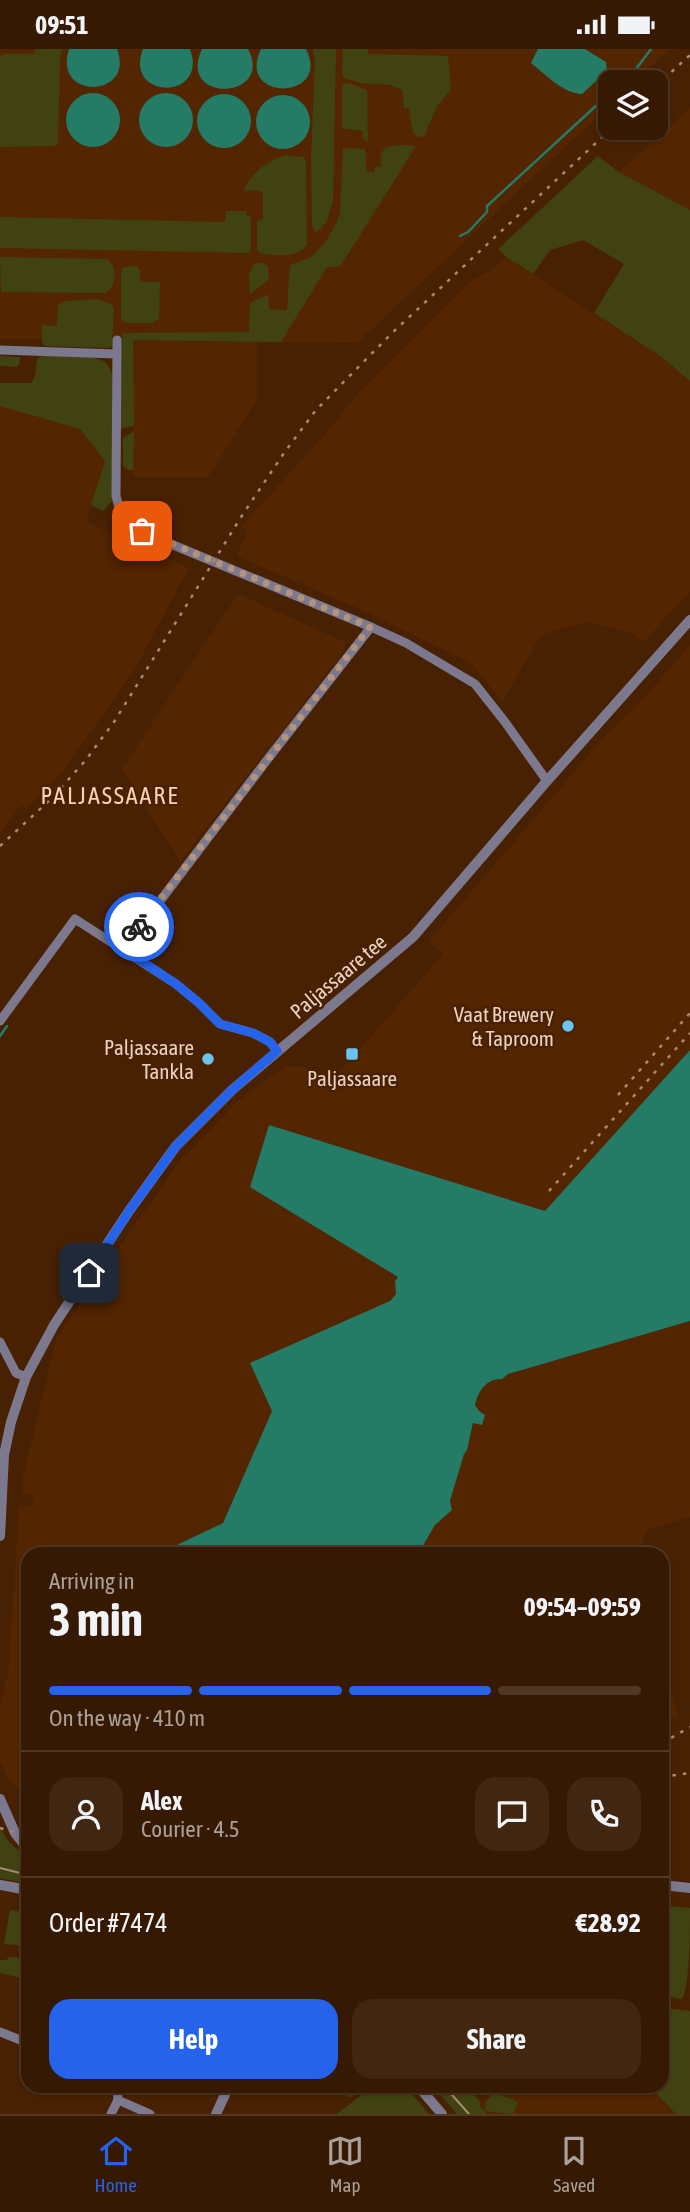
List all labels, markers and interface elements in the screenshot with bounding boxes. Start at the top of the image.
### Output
text: 09:51 [35,10,89,40]
map controls [598,70,668,140]
button: layers [598,70,668,140]
pin [112,501,172,561]
icon: bag [123,512,161,550]
district label: PALJASSAARE [40,782,180,809]
courier [104,892,174,962]
icon: bike [120,908,158,946]
street label: Paljassaare tee [285,929,391,1023]
place label: Vaat Brewery & Taproom [454,1002,554,1050]
marker: Vaat Brewery & Taproom [560,1018,576,1034]
place label: Paljassaare Tankla [104,1035,194,1083]
marker: Paljassaare [344,1046,360,1062]
marker: Paljassaare Tankla [200,1051,216,1067]
place label: Paljassaare [307,1066,397,1090]
pin [59,1243,119,1303]
icon: home [70,1254,108,1292]
text: Arriving in [49,1568,135,1594]
text: 09:54–09:59 [524,1592,641,1622]
text: 3 min [49,1593,143,1646]
text: On the way · 410 m [49,1705,205,1731]
button: person [49,1777,123,1851]
button: chat [475,1777,549,1851]
button: phone [567,1777,641,1851]
text: Alex [141,1786,182,1816]
text: Courier · 4.5 [141,1816,240,1842]
text: Order #7474 [49,1908,168,1938]
text: €28.92 [576,1908,641,1938]
button: Help [49,1999,338,2079]
button: Share [352,1999,641,2079]
tab: Home [95,2132,137,2196]
tab: Map [326,2132,364,2196]
tab: Saved [553,2132,595,2196]

